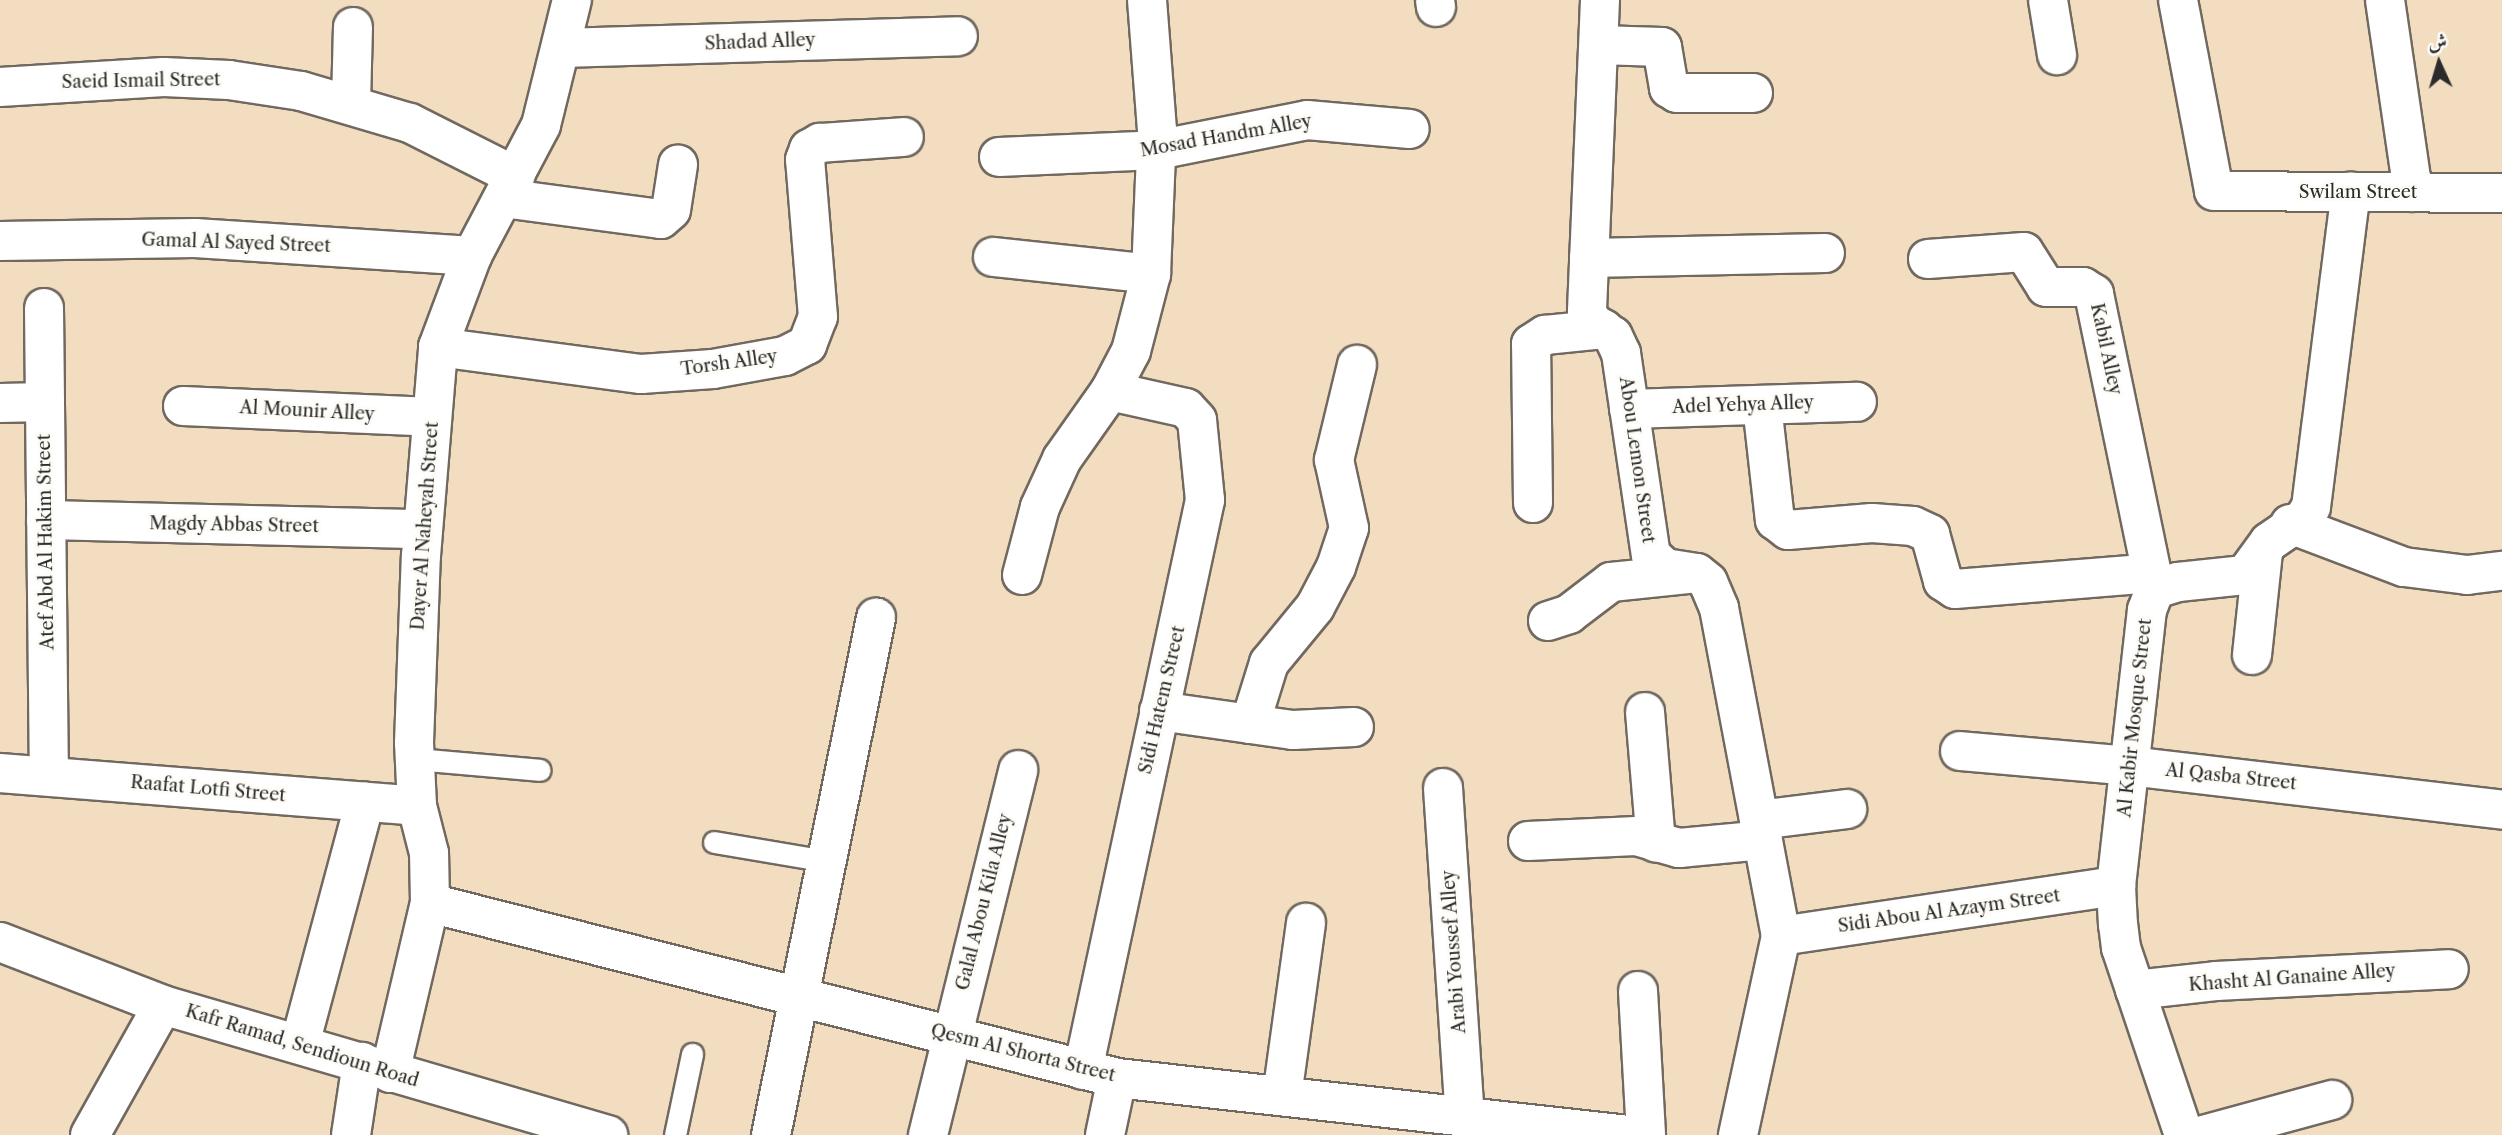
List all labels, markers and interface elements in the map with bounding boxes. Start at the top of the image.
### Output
north arrow [2404,28,2474,98]
street label: Shadad Alley [704,29,816,55]
text: ش [2427,29,2448,54]
street label: Saeid Ismail Street [61,69,221,93]
street label: Mosad Handm Alley [1138,110,1314,162]
street label: Swilam Street [2299,181,2417,203]
street label: Gamal Al Sayed Street [141,229,331,257]
street label: Kabil Alley [2086,301,2126,397]
street label: Torsh Alley [679,345,779,381]
street label: Abou Lemon Street [1615,375,1659,545]
street label: Adel Yehya Alley [1671,392,1815,418]
street label: Al Mounir Alley [238,397,376,425]
street label: Dayer Al Naheyah Street [407,420,443,632]
street label: Atef Abd Al Hakim Street [33,433,59,651]
street label: Magdy Abbas Street [148,513,320,537]
street label: Al Kabir Mosque Street [2114,617,2156,819]
street label: Sidi Hatem Street [1134,624,1190,776]
street label: Al Qasba Street [2164,759,2298,795]
street label: Raafat Lotfi Street [130,771,286,807]
street label: Galal Abou Kila Alley [951,811,1017,993]
street label: Arabi Youssef Alley [1437,869,1471,1035]
street label: Sidi Abou Al Azaym Street [1835,885,2063,937]
street label: Khasht Al Ganaine Alley [2187,960,2397,996]
street label: Kafr Ramad, Sendioun Road [183,1000,421,1092]
street label: Qesm Al Shorta Street [928,1020,1118,1086]

